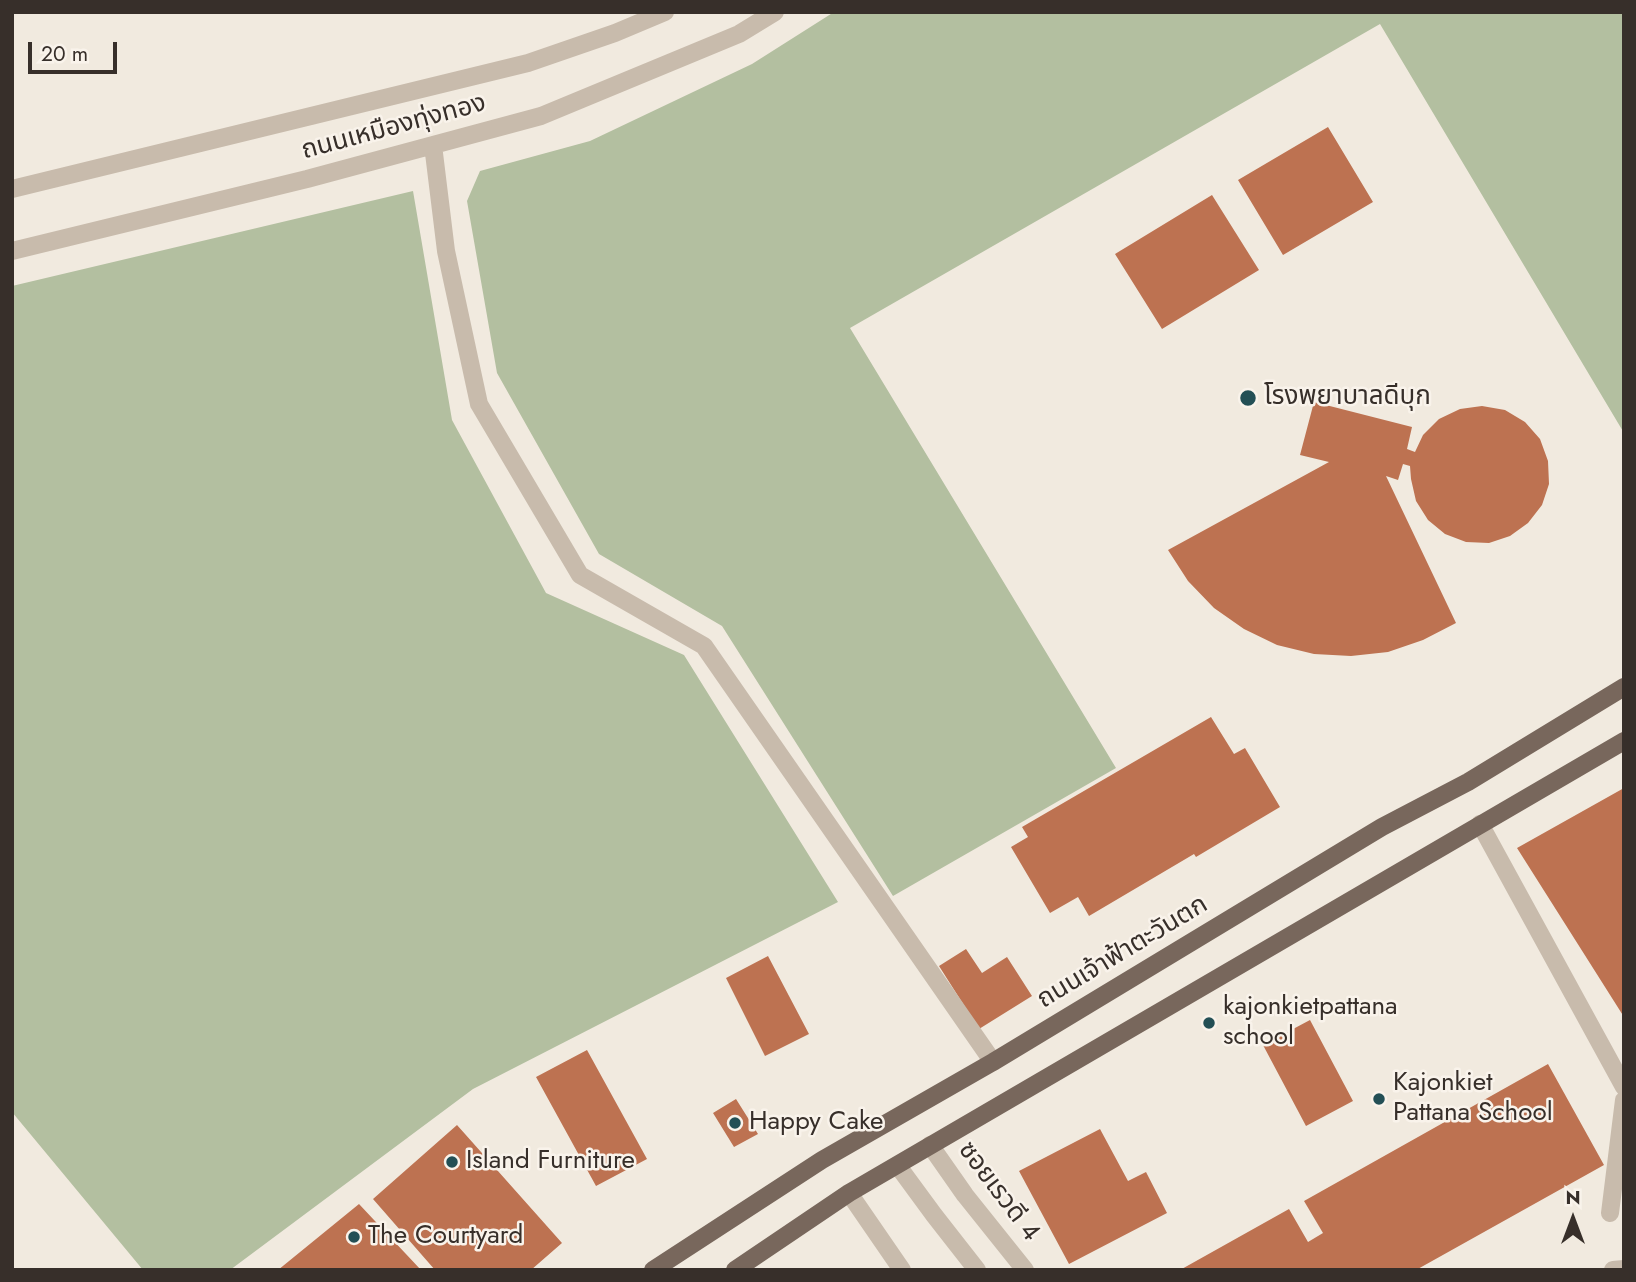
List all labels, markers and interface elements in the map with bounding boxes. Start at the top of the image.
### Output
scale bar [32,28,121,72]
text: 20 m [41,39,88,69]
street label: ถนนเหมืองทุ่งทอง [298,88,490,168]
place label: โรงพยาบาลดีบุก [1264,382,1431,414]
marker: โรงพยาบาลดีบุก [1238,388,1258,408]
street label: ถนนเจ้าฟ้าตะวันตก [1032,890,1214,1016]
place label: kajonkietpattana school [1223,992,1398,1054]
marker: kajonkietpattana school [1201,1015,1217,1031]
place label: Kajonkiet Pattana School [1393,1068,1553,1130]
marker: Kajonkiet Pattana School [1371,1091,1387,1107]
place label: Happy Cake [749,1107,883,1139]
marker: Happy Cake [727,1115,743,1131]
street label: ซอยเรวดี 4 [950,1136,1046,1248]
place label: Island Furniture [466,1146,635,1178]
marker: Island Furniture [444,1154,460,1170]
north arrow [1538,1184,1608,1254]
text: N [1565,1184,1581,1211]
place label: The Courtyard [368,1221,523,1253]
marker: The Courtyard [346,1229,362,1245]

